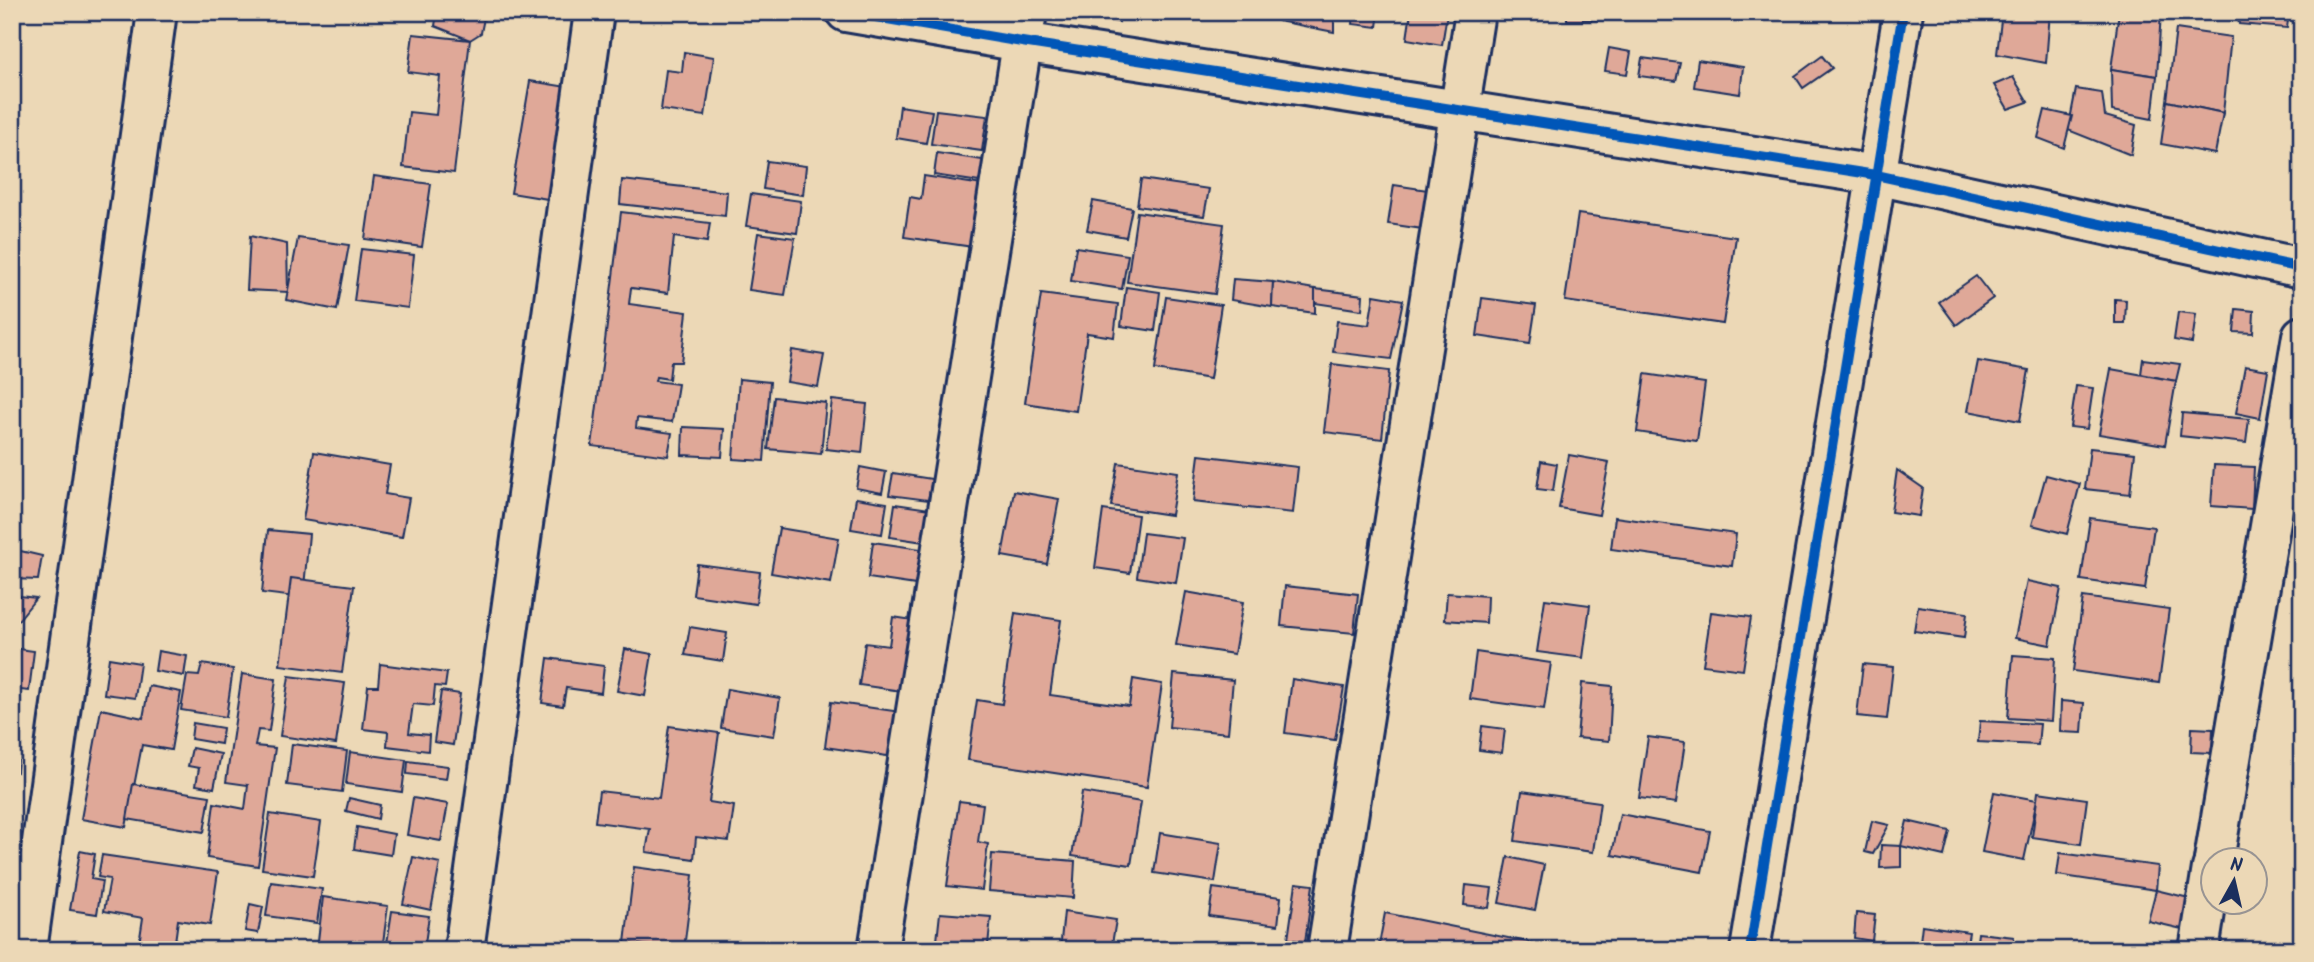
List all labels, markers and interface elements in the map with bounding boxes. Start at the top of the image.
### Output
north arrow [2198,846,2268,916]
text: N [2228,850,2244,882]

